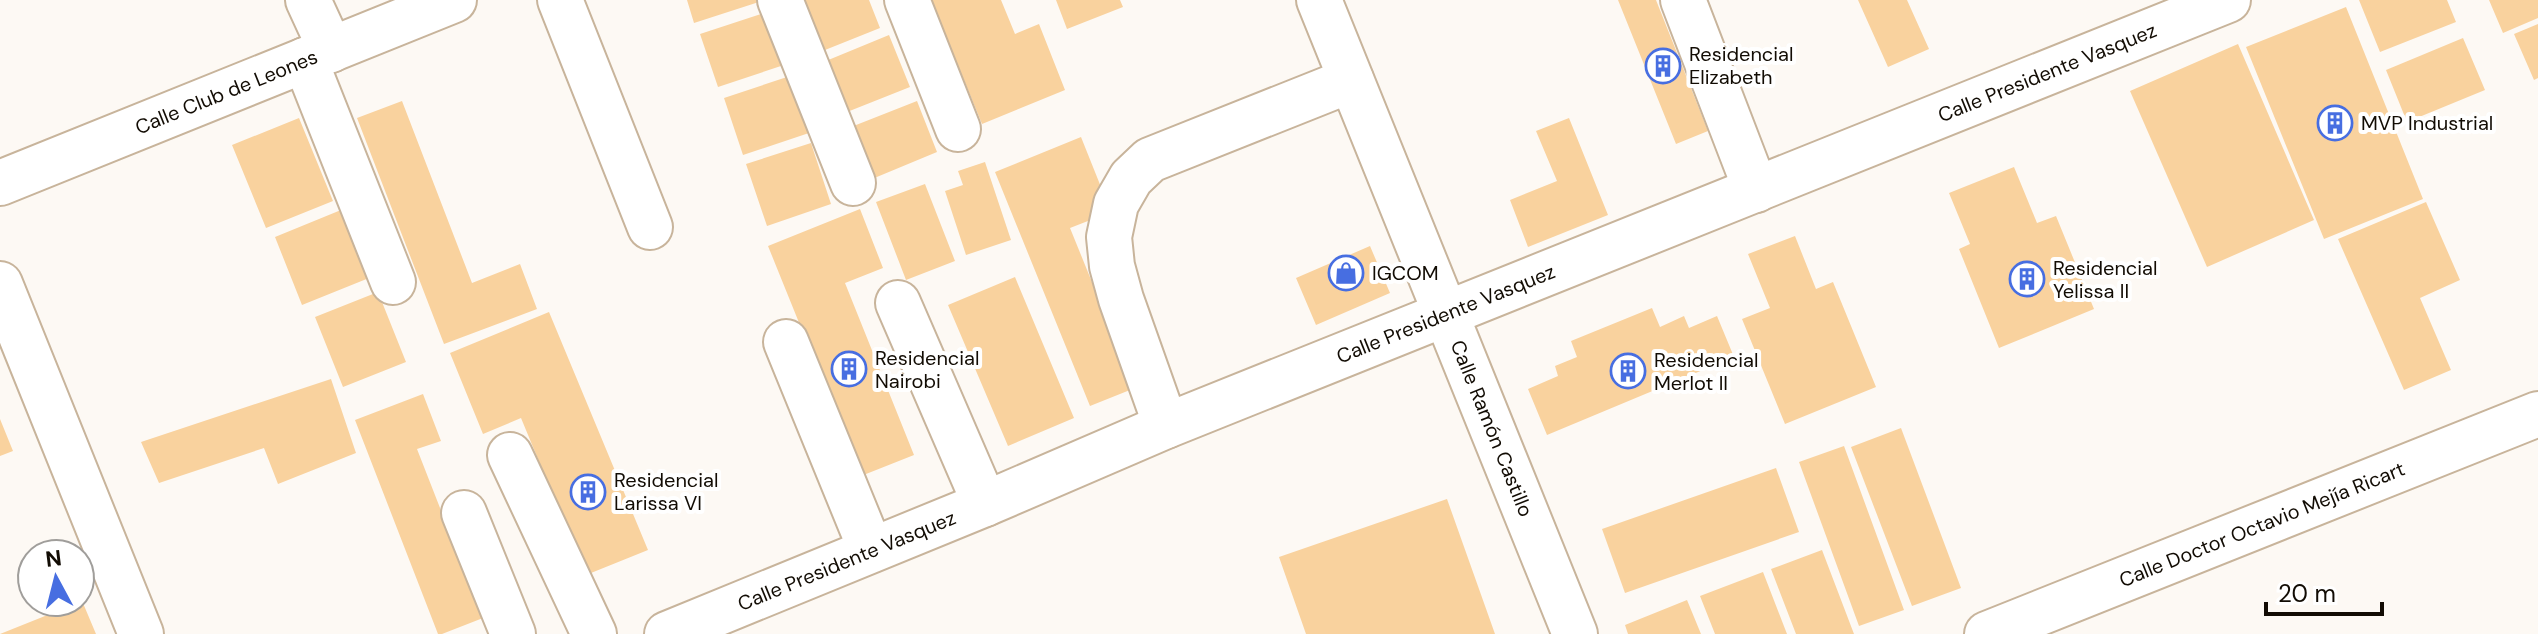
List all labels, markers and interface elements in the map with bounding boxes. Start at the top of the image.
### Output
street label: Calle Presidente Vasquez [1934,17,2160,128]
place label: Residencial Elizabeth [1689,41,1793,90]
street label: Calle Club de Leones [131,43,321,140]
building icon: Residencial Elizabeth [1644,47,1682,85]
building icon: MVP Industrial [2316,104,2354,142]
place label: MVP Industrial [2361,110,2493,136]
shop icon: IGCOM [1327,254,1365,292]
place label: Residencial Yelissa II [2053,255,2157,304]
street label: Calle Presidente Vasquez [1333,258,1559,369]
place label: IGCOM [1372,260,1438,286]
building icon: Residencial Yelissa II [2008,260,2046,298]
street label: Calle Ramón Castillo [1445,336,1539,521]
place label: Residencial Nairobi [875,345,979,394]
place label: Residencial Merlot II [1654,347,1758,396]
building icon: Residencial Nairobi [830,350,868,388]
building icon: Residencial Merlot II [1609,352,1647,390]
street label: Calle Doctor Octavio Mejía Ricart [2115,455,2409,593]
place label: Residencial Larissa VI [614,467,718,516]
building icon: Residencial Larissa VI [569,473,607,511]
street label: Calle Presidente Vasquez [734,504,959,617]
north arrow [16,538,96,618]
text: N [44,543,63,574]
scale bar [2266,566,2382,616]
text: 20 m [2278,578,2336,609]

